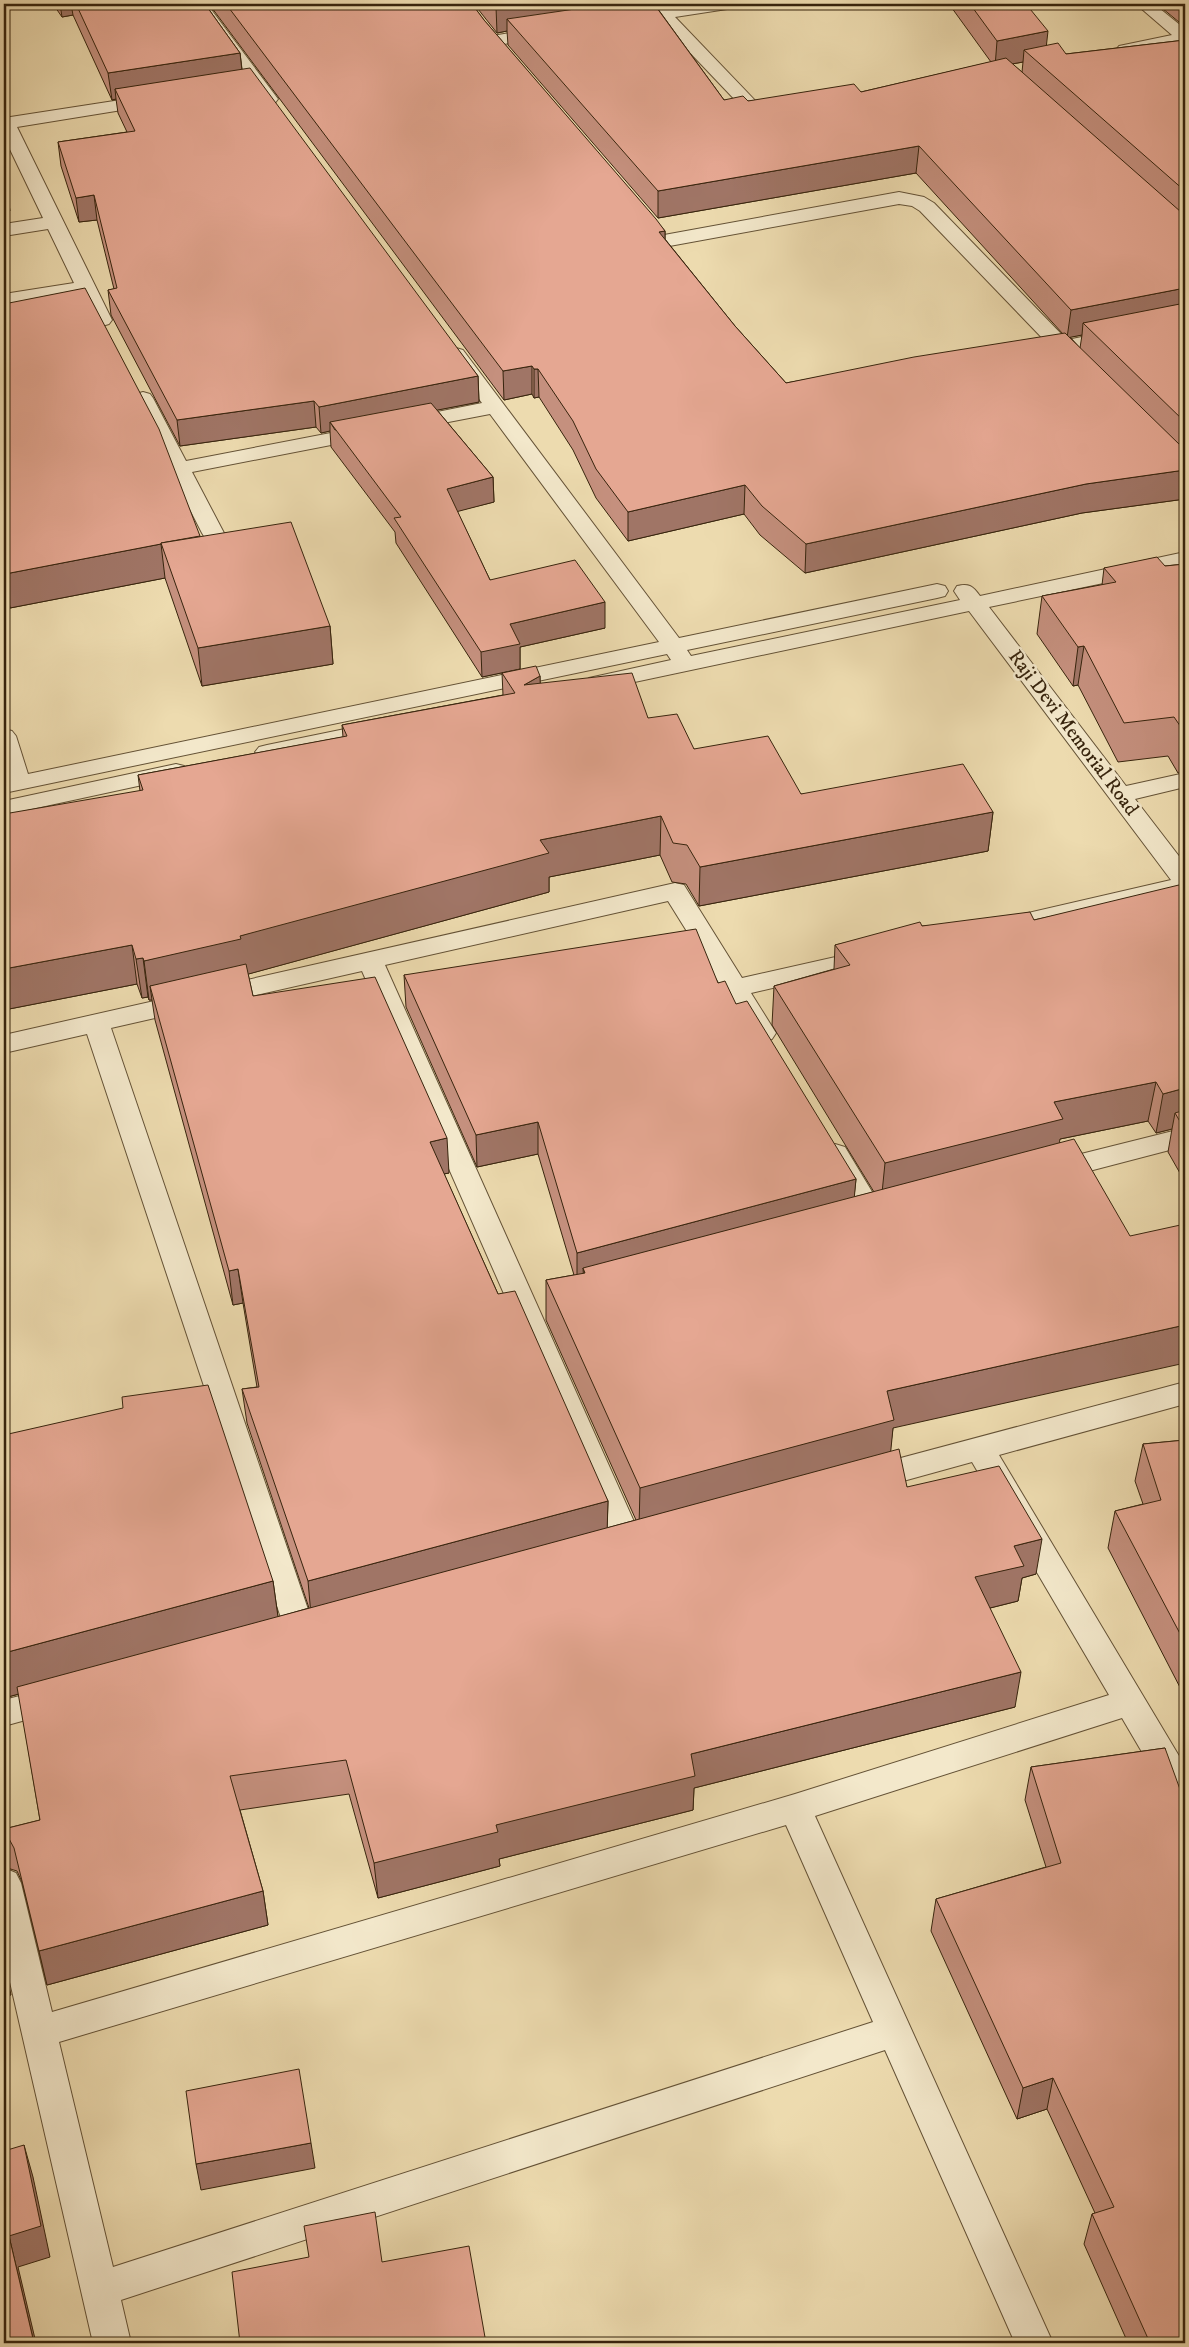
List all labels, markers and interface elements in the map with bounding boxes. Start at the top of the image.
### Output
street label: Raji Devi Memorial Road [1002,645,1144,821]

